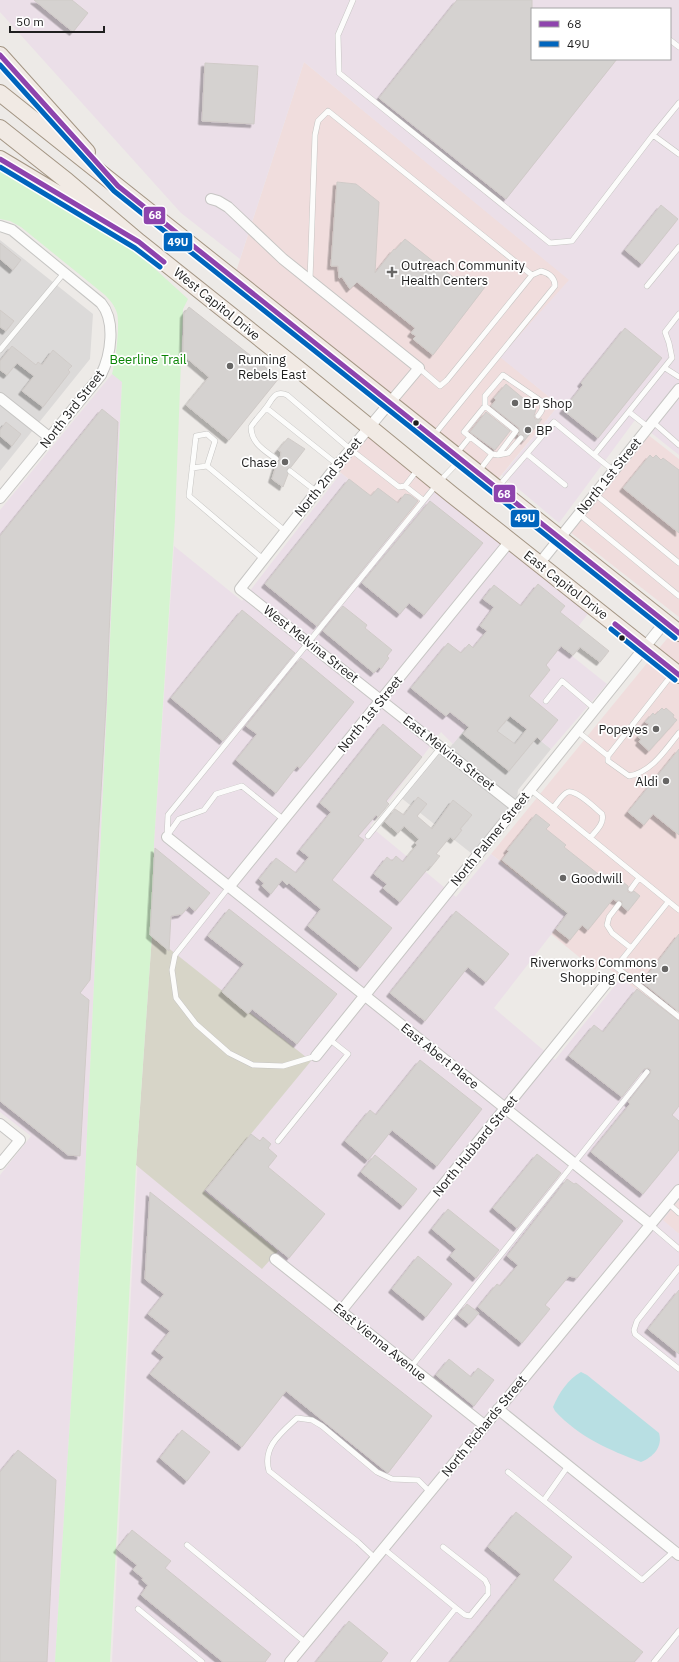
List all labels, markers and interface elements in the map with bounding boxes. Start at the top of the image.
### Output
scale bar [10,8,104,34]
legend [531,8,671,60]
text: 50 m [16,14,44,29]
text: 68 [567,16,581,31]
text: 49U [567,36,590,51]
line badge: 68 [143,206,166,225]
text: 68 [148,208,162,222]
line badge: 49U [163,232,193,252]
text: 49U [168,235,188,249]
place label: Outreach Community Health Centers [401,257,526,289]
street label: West Capitol Drive [170,264,264,344]
marker: Outreach Community Health Centers [386,266,398,278]
park label: Beerline Trail [109,351,187,368]
place label: Running Rebels East [238,351,306,383]
marker: Running Rebels East [225,361,235,371]
street label: North 3rd Street [36,366,108,452]
place label: BP Shop [523,395,572,412]
marker: BP Shop [510,398,520,408]
unlabelled marker [411,418,421,428]
place label: BP [536,422,552,439]
marker: BP [523,425,533,435]
street label: North 2nd Street [291,434,365,520]
street label: North 1st Street [573,434,645,518]
place label: Chase [241,454,277,471]
marker: Chase [280,457,290,467]
line badge: 68 [493,484,516,503]
text: 68 [497,487,511,501]
line badge: 49U [510,509,540,528]
text: 49U [515,511,535,525]
street label: East Capitol Drive [520,547,612,623]
street label: West Melvina Street [260,602,362,686]
unlabelled marker [617,633,627,643]
street label: North 1st Street [334,672,406,756]
street label: East Melvina Street [400,712,498,794]
place label: Popeyes [599,721,648,738]
marker: Popeyes [651,724,661,734]
place label: Aldi [635,773,658,790]
marker: Aldi [661,776,671,786]
street label: North Palmer Street [447,788,533,890]
place label: Goodwill [571,870,623,887]
marker: Goodwill [558,873,568,883]
place label: Riverworks Commons Shopping Center [530,954,657,986]
marker: Riverworks Commons Shopping Center [660,964,670,974]
street label: East Abert Place [397,1019,483,1093]
street label: North Hubbard Street [429,1092,521,1200]
street label: East Vienna Avenue [330,1299,430,1385]
street label: North Richards Street [438,1372,530,1480]

